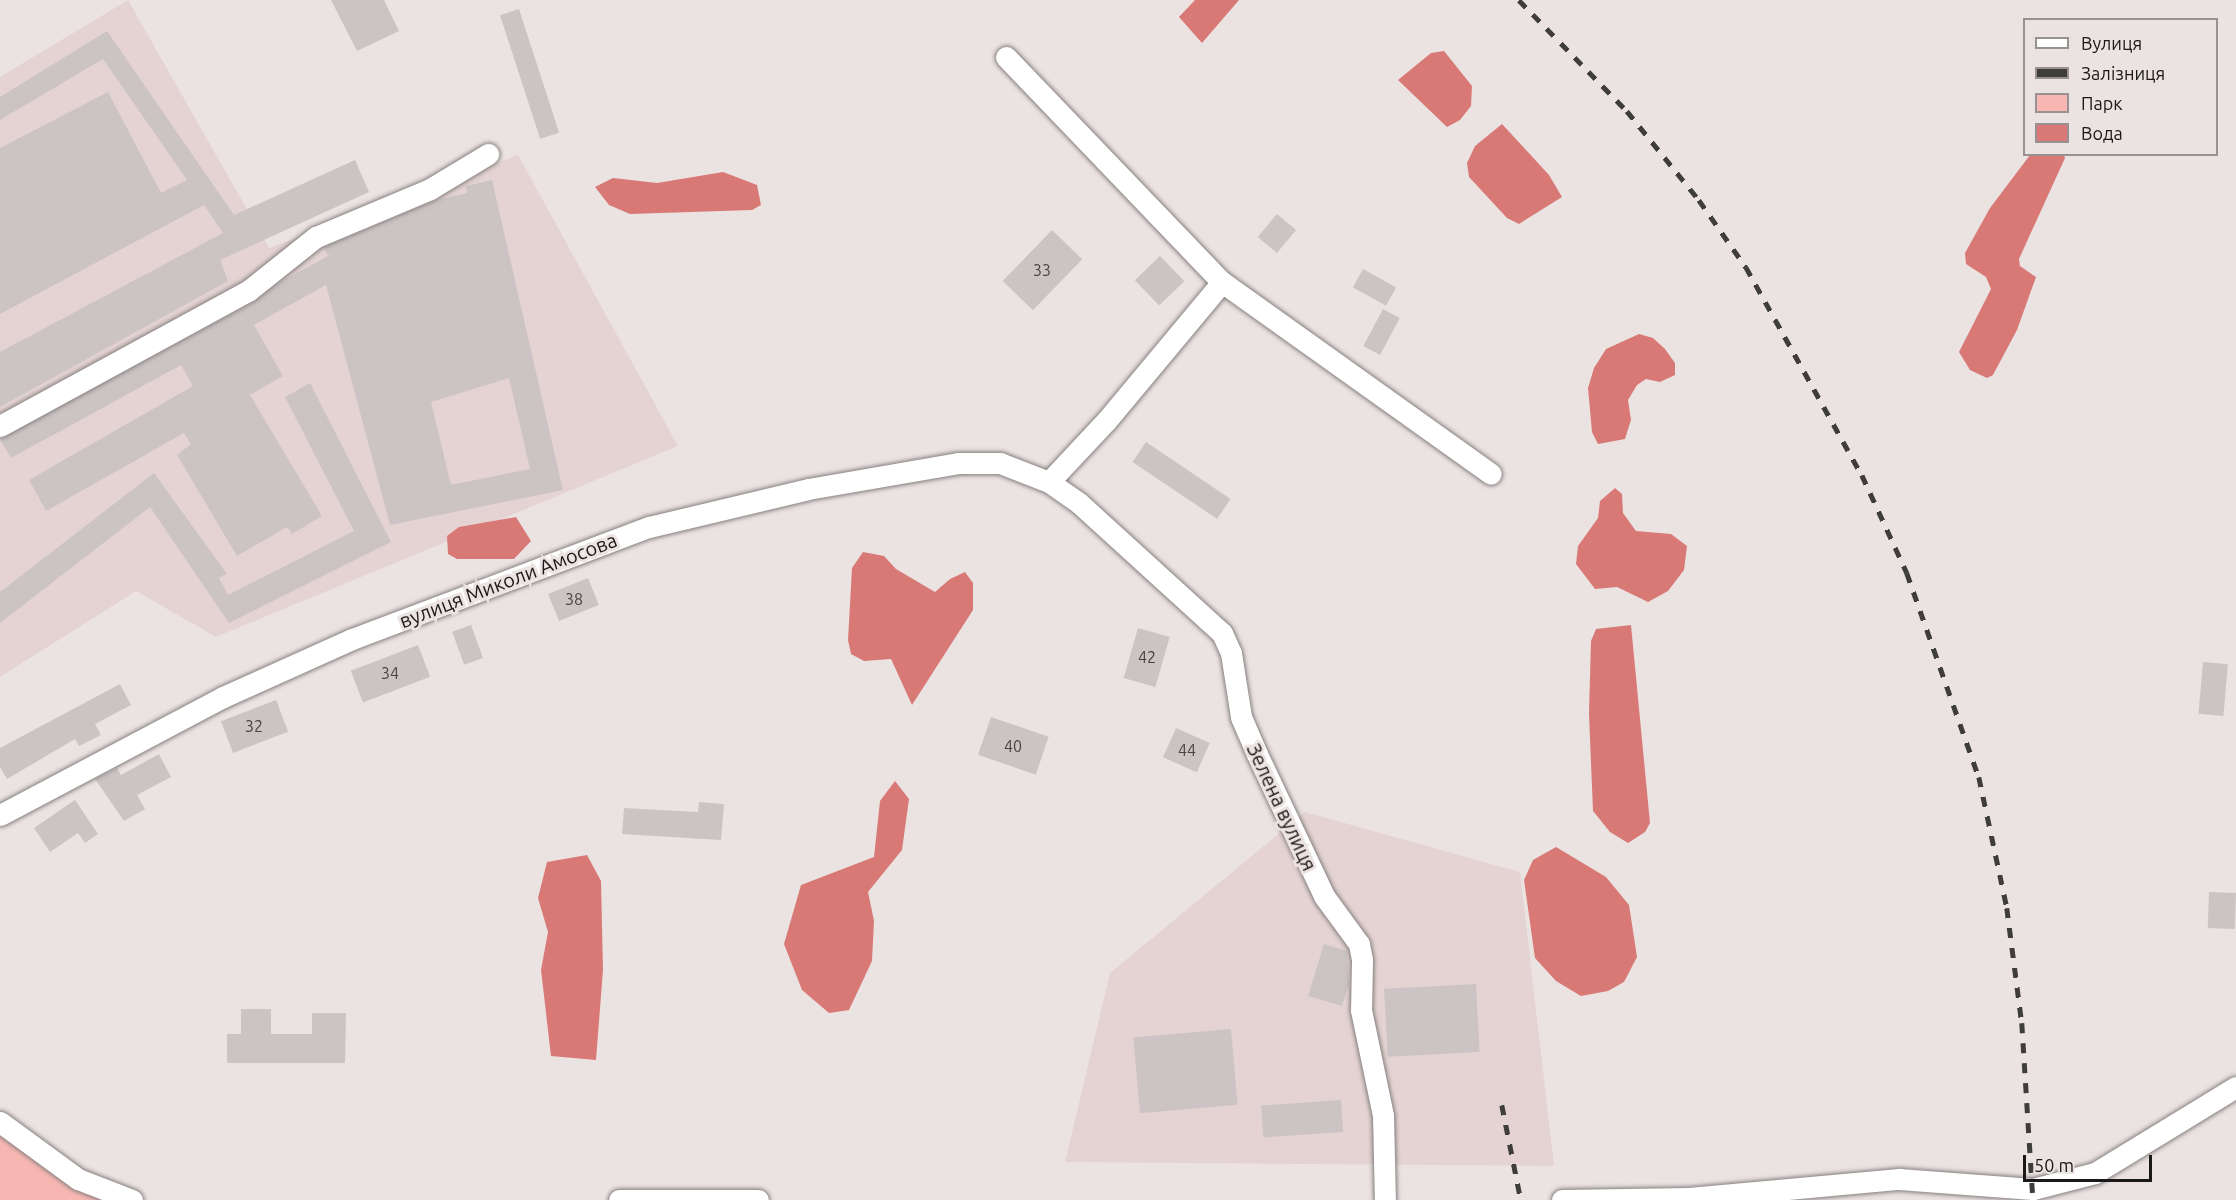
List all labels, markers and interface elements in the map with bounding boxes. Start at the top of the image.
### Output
legend [2023,18,2218,156]
text: Вулиця [2081,33,2142,53]
text: Залізниця [2081,63,2165,83]
text: Парк [2081,93,2122,113]
text: Вода [2081,123,2123,143]
house number: 33 [1033,260,1051,280]
street label: вулиця Миколи Амосова [396,527,620,633]
house number: 38 [565,589,583,609]
house number: 42 [1138,647,1156,667]
house number: 34 [381,663,399,683]
house number: 32 [245,716,263,736]
house number: 40 [1004,736,1022,756]
street label: Зелена вулиця [1242,739,1322,875]
house number: 44 [1178,740,1196,760]
scale bar [2026,1143,2155,1181]
text: 50 m [2034,1155,2074,1175]

